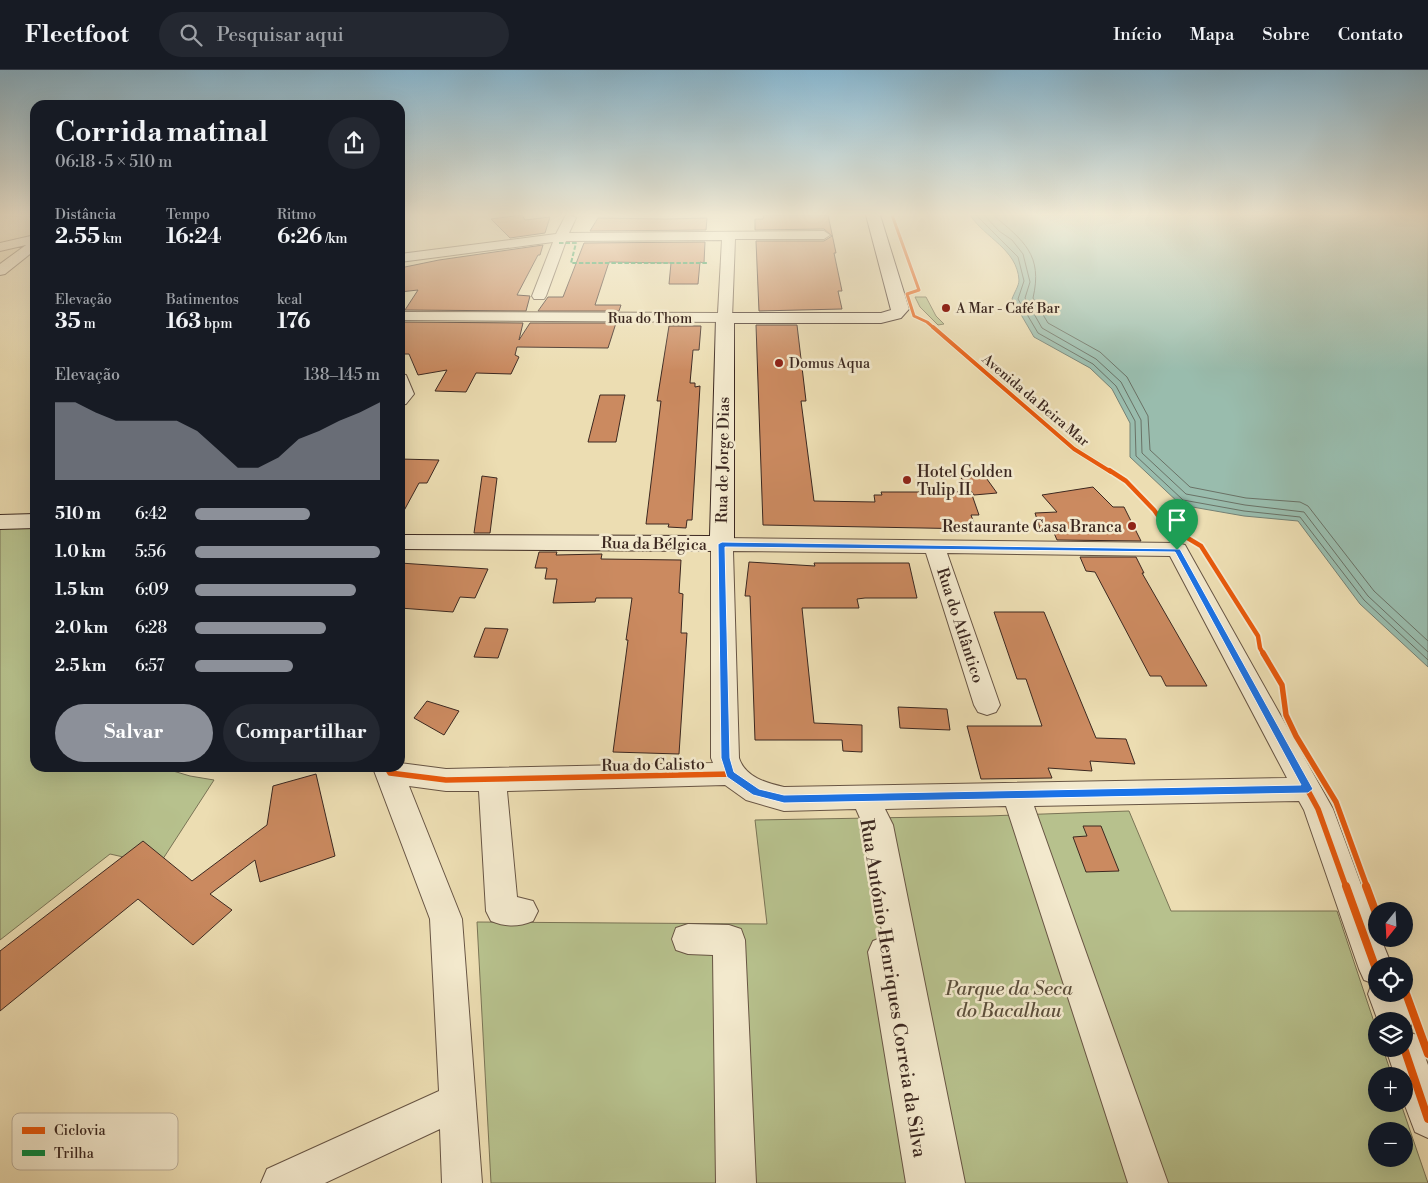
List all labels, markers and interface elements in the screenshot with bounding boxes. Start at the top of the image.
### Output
search box [159,12,509,57]
text: Fleetfoot [25,20,129,50]
icon: search [177,21,205,49]
text: Pesquisar aqui [217,23,344,47]
text: Início [1113,23,1162,46]
text: Mapa [1190,23,1234,46]
text: Sobre [1262,23,1310,46]
text: Contato [1338,23,1403,46]
text: Corrida matinal [55,115,268,150]
button: share [328,117,380,169]
text: 06:18 · 5 × 510 m [55,152,172,172]
text: Distância [55,206,116,224]
text: Tempo [166,206,210,224]
text: Ritmo [277,206,316,224]
text: 2.55 [55,224,100,250]
text: 16:24 [166,224,222,250]
text: 6:26 [277,224,322,250]
text: km [100,230,122,248]
text: /km [322,230,347,248]
text: Elevação [55,291,112,309]
text: Batimentos [166,291,239,309]
text: kcal [277,291,302,309]
place label: A Mar - Café Bar [955,300,1060,318]
marker: A Mar - Café Bar [940,302,952,314]
text: 35 [55,309,81,335]
text: 163 [166,309,201,335]
text: 176 [277,309,311,335]
street label: Rua do Thom [608,310,692,328]
text: m [81,315,96,333]
text: bpm [201,315,232,333]
street label: Avenida da Beira Mar [977,350,1093,451]
place label: Domus Aqua [789,355,871,373]
marker: Domus Aqua [773,357,785,369]
text: Elevação [55,365,120,385]
text: 138–145 m [304,365,380,385]
street label: Rua de Jorge Dias [712,396,734,524]
place label: Hotel Golden Tulip II [917,462,1013,500]
marker: Hotel Golden Tulip II [901,474,913,486]
pin [1156,499,1198,550]
text: 510 m [55,504,101,524]
text: 6:42 [135,504,167,524]
icon: arrive [1163,506,1191,534]
place label: Restaurante Casa Branca [942,517,1123,537]
marker: Restaurante Casa Branca [1126,520,1138,532]
street label: Rua da Bélgica [601,533,708,555]
text: 1.0 km [55,542,106,562]
text: 5:56 [135,542,166,562]
street label: Rua do Atlântico [932,565,988,686]
text: 1.5 km [55,580,104,600]
text: 6:09 [135,580,169,600]
text: 2.0 km [55,618,108,638]
text: 6:28 [135,618,167,638]
text: 2.5 km [55,656,106,676]
text: 6:57 [135,656,165,676]
button: Salvar [55,704,213,762]
button: Compartilhar [223,704,380,762]
street label: Rua do Calisto [601,754,705,776]
street label: Rua António Henriques Correia da Silva [854,817,932,1160]
north arrow [1368,902,1412,948]
map controls [1368,902,1413,1167]
button: locate [1368,957,1413,1002]
park label: Parque da Seca do Bacalhau [945,977,1073,1023]
button: layers [1368,1012,1413,1057]
button: + [1368,1067,1413,1112]
legend [12,1113,178,1170]
text: Ciclovia [54,1122,107,1140]
button: − [1368,1122,1413,1167]
text: Trilha [54,1145,95,1163]

